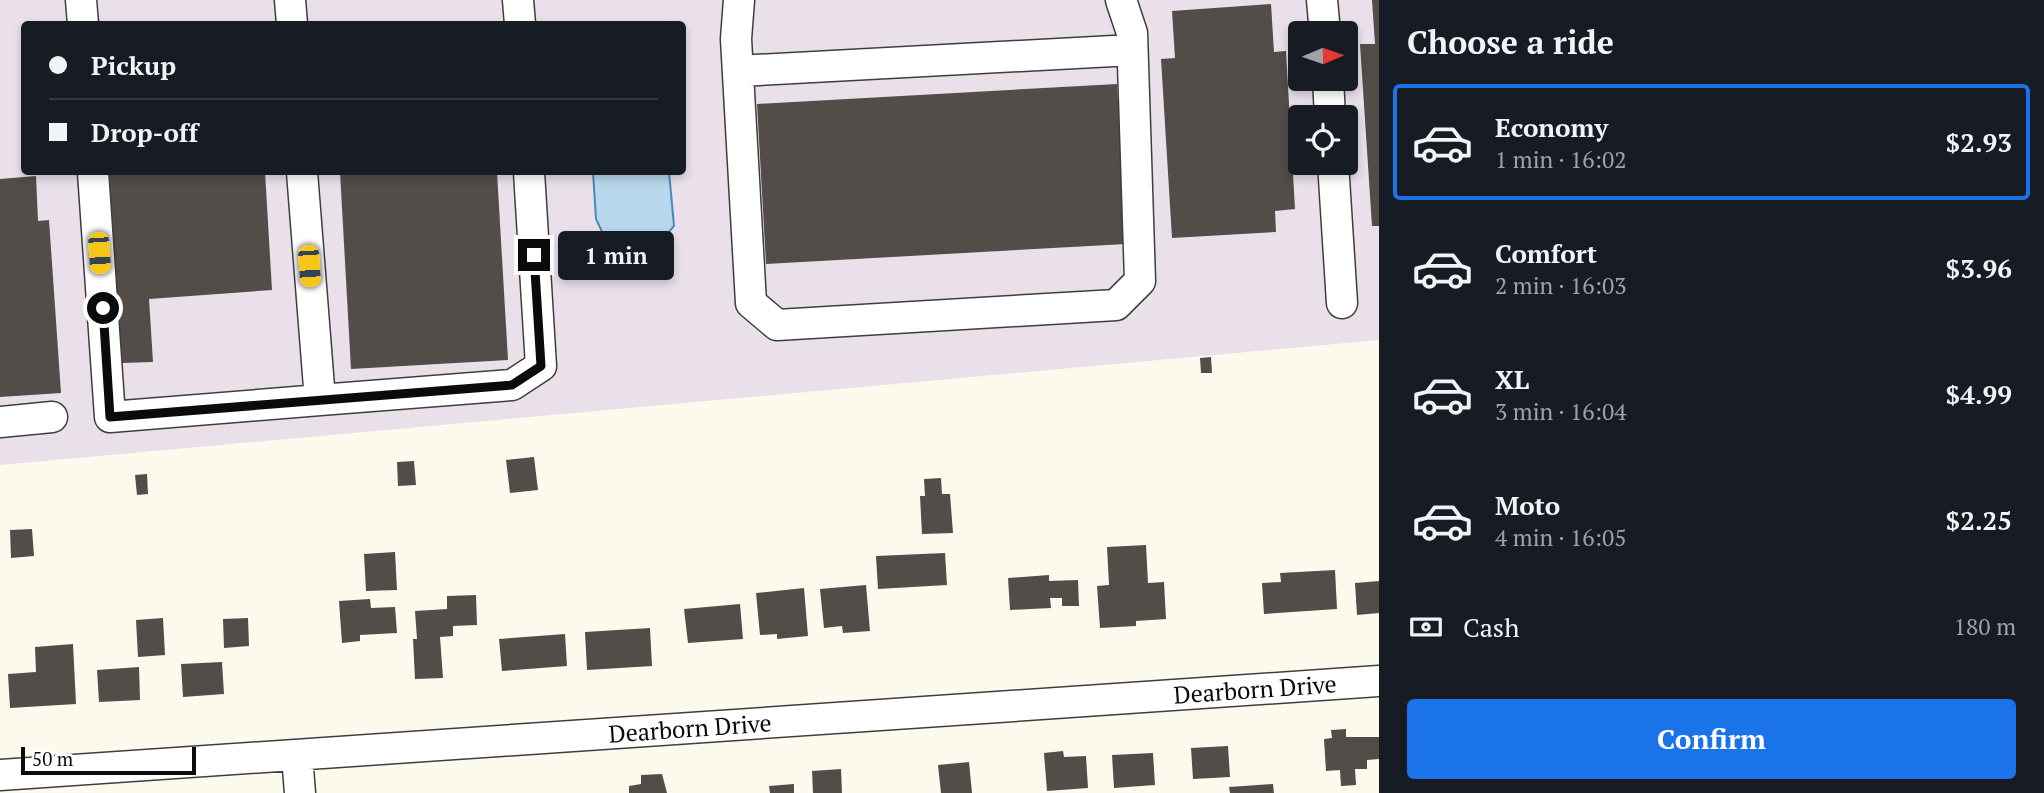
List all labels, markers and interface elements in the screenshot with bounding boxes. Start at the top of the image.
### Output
north arrow [1288,21,1358,91]
map controls [1288,21,1358,175]
text: Choose a ride [1407,21,1614,63]
text: Pickup [91,48,176,82]
button: locate [1288,105,1358,175]
text: Economy [1495,110,1608,144]
icon: car [1411,111,1474,174]
text: Drop-off [91,115,198,149]
text: $2.93 [1946,125,2012,159]
text: 1 min · 16:02 [1495,144,1627,175]
callout: 1 min [558,230,674,280]
car [88,231,111,275]
text: Comfort [1495,236,1597,270]
icon: car [1411,237,1474,300]
route end [518,239,550,271]
text: 1 min [585,240,647,271]
car [298,244,321,288]
text: $3.96 [1946,251,2012,285]
text: 2 min · 16:03 [1495,270,1627,301]
route start [87,292,119,324]
text: XL [1495,362,1529,396]
icon: car [1411,363,1474,426]
text: $4.99 [1946,377,2012,411]
text: 3 min · 16:04 [1495,396,1627,427]
text: Moto [1495,488,1560,522]
icon: car [1411,489,1474,552]
text: $2.25 [1946,503,2012,537]
text: 4 min · 16:05 [1495,522,1627,553]
icon: cash [1407,608,1445,646]
text: Cash [1463,610,1519,644]
text: 180 m [1954,611,2016,642]
street label: Dearborn Drive [1172,667,1338,711]
button: Confirm [1407,699,2016,779]
street label: Dearborn Drive [607,706,773,750]
scale bar [21,744,196,776]
text: 50 m [32,746,73,771]

